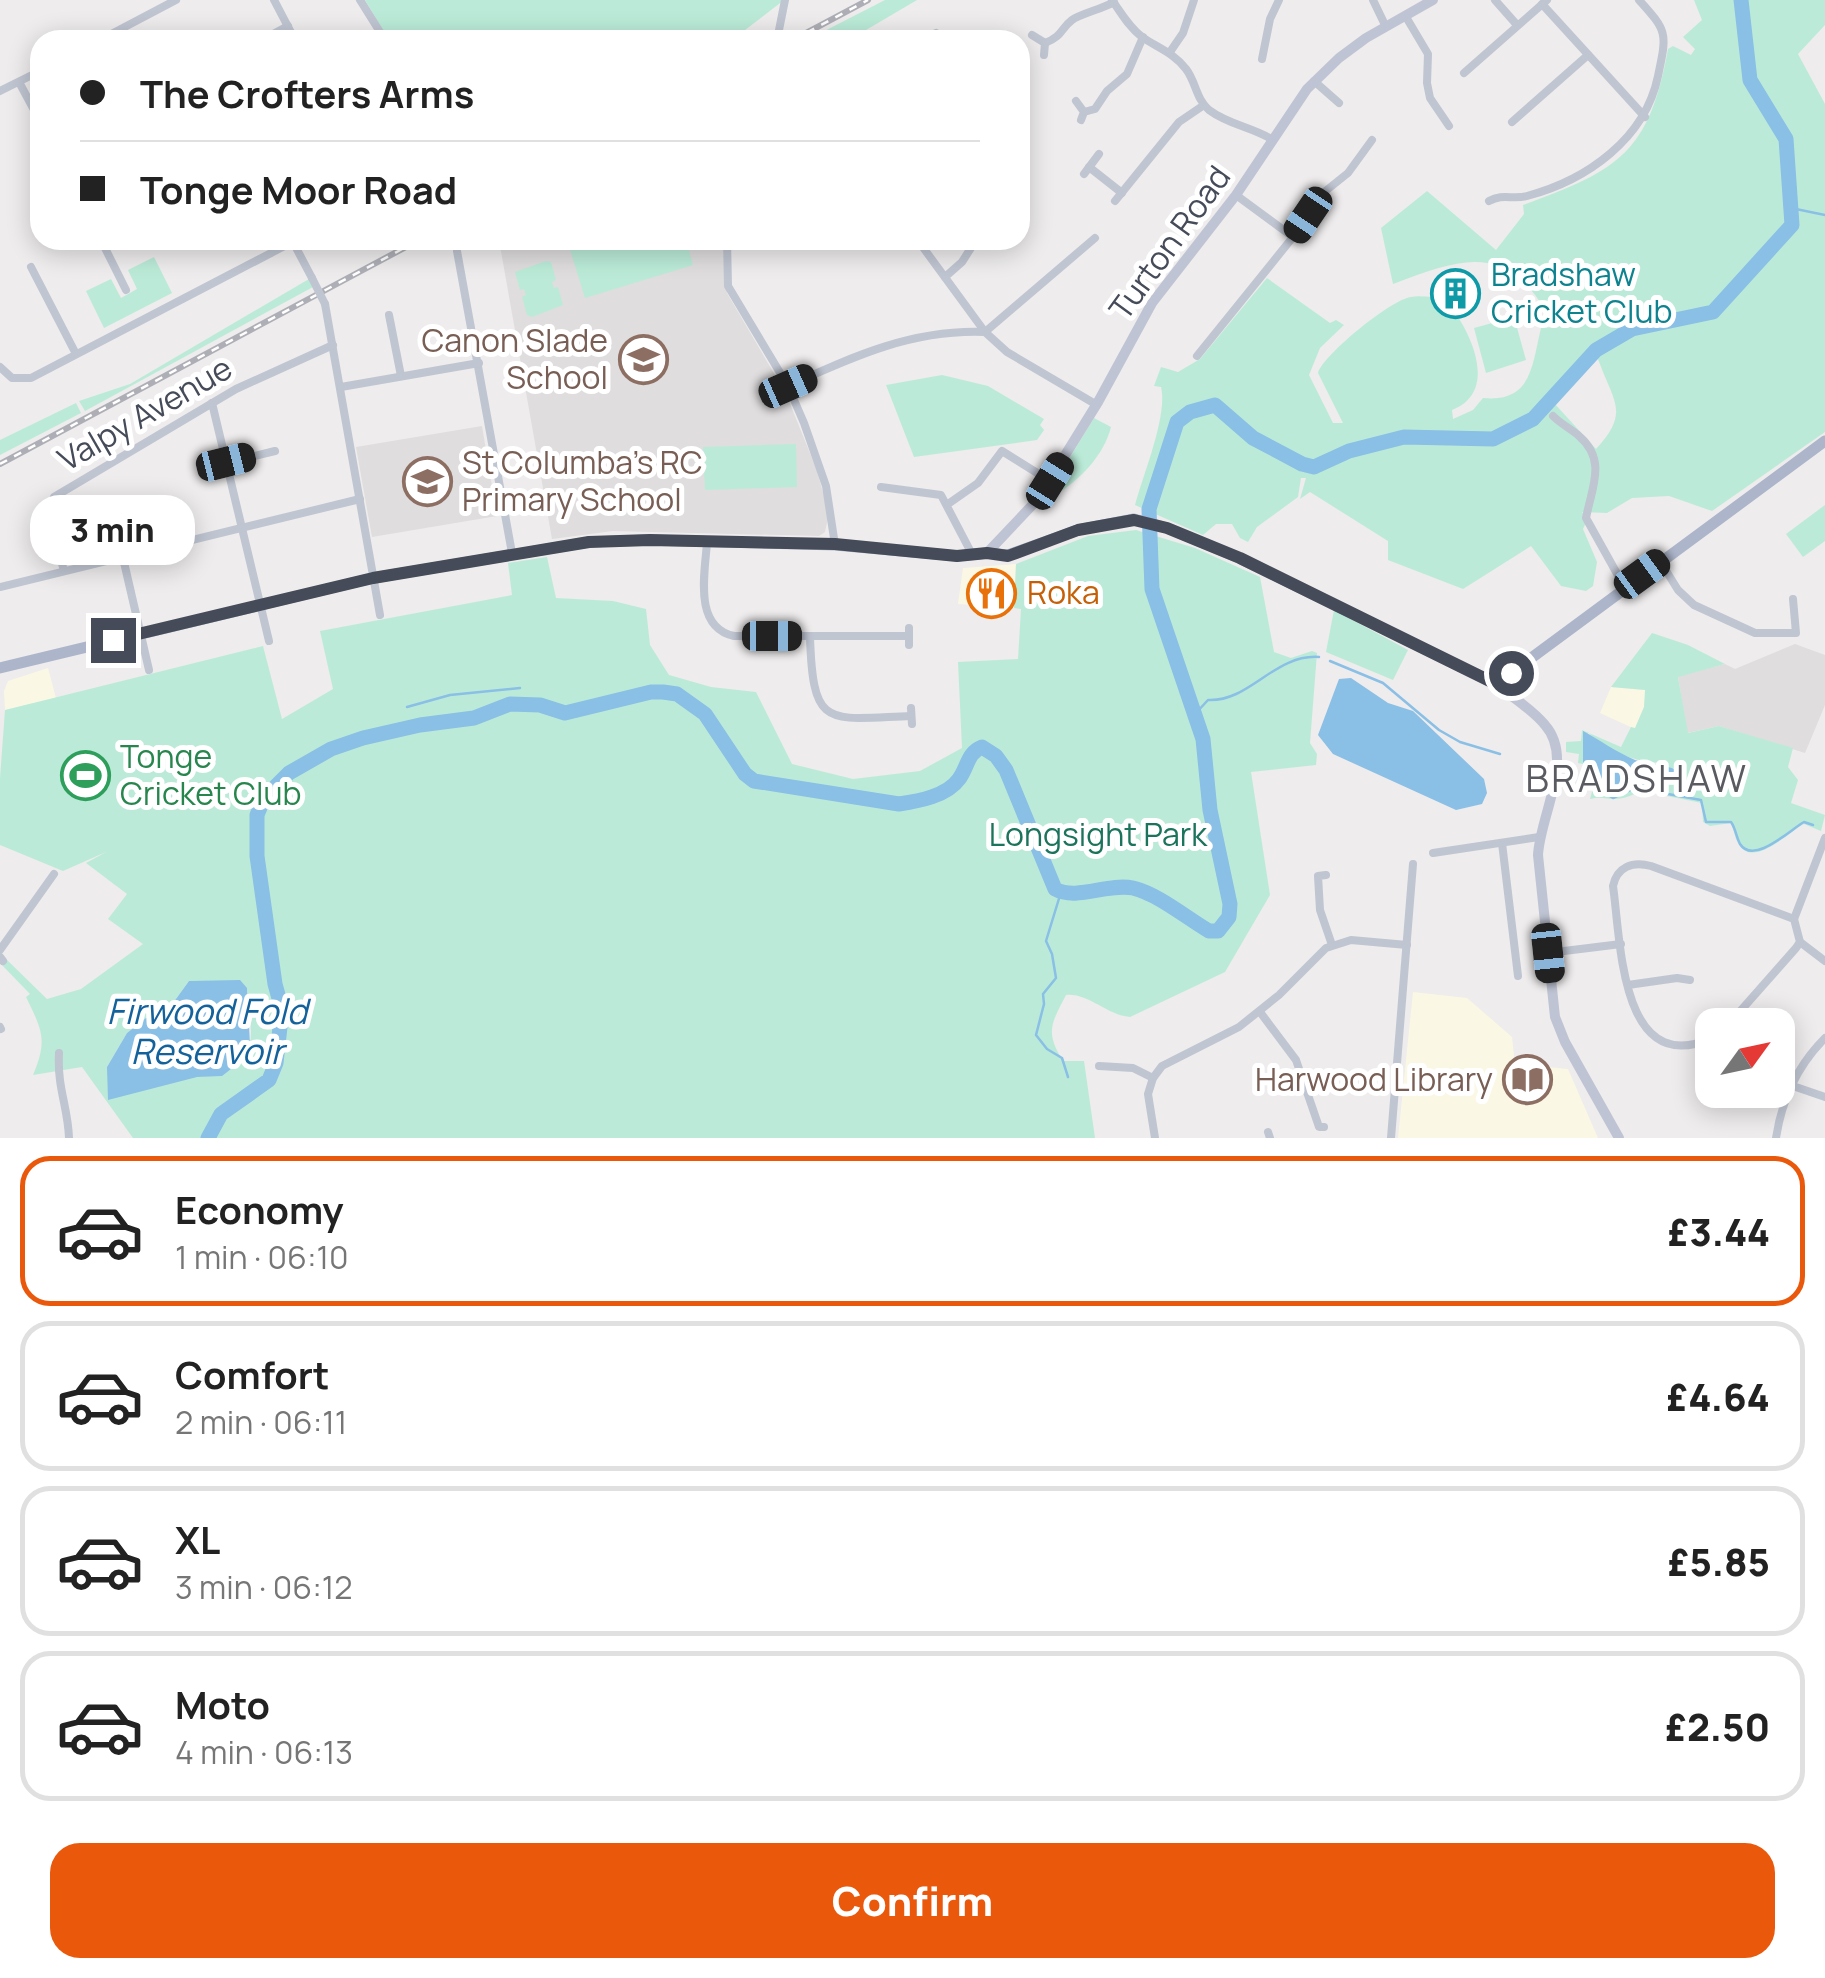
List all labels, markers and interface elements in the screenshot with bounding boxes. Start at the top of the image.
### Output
text: The Crofters Arms [140,67,474,119]
street label: Turton Road [1098,157,1240,328]
text: Tonge Moor Road [140,163,457,215]
car [1279,182,1337,248]
place label: Bradshaw Cricket Club [1491,252,1672,333]
building icon: Bradshaw Cricket Club [1430,267,1482,319]
place label: Canon Slade School [421,318,608,399]
school or university icon: Canon Slade School [617,333,669,385]
street label: Valpy Avenue [49,346,240,481]
car [754,360,822,412]
car [193,440,259,484]
place label: St Columba's RC Primary School [462,440,703,521]
car [1021,448,1079,514]
school or university icon: St Columba's RC Primary School [401,455,453,507]
callout: 3 min [31,495,196,565]
text: 3 min [70,508,155,552]
car [1609,544,1675,604]
restaurant icon: Roka [966,567,1018,619]
place label: Roka [1027,570,1100,614]
route end [91,618,136,663]
car [742,621,802,651]
route start [1489,651,1534,696]
place label: Tonge Cricket Club [120,734,301,815]
sports icon: Tonge Cricket Club [59,749,111,801]
district label: BRADSHAW [1525,751,1749,803]
park label: Longsight Park [989,812,1208,856]
car [1530,922,1566,984]
water label: Firwood Fold Reservoir [107,987,311,1075]
north arrow [1695,1008,1795,1108]
map controls [1695,1008,1795,1108]
library icon: Harwood Library [1502,1054,1554,1106]
place label: Harwood Library [1255,1057,1493,1101]
text: Economy [175,1183,344,1235]
icon: car [55,1186,145,1276]
text: £3.44 [1668,1205,1770,1257]
text: 1 min · 06:10 [175,1235,349,1279]
text: Comfort [175,1348,329,1400]
icon: car [55,1351,145,1441]
text: £4.64 [1667,1370,1770,1422]
text: 2 min · 06:11 [175,1400,347,1444]
text: XL [175,1513,220,1565]
icon: car [55,1516,145,1606]
text: £5.85 [1668,1535,1770,1587]
text: 3 min · 06:12 [175,1565,352,1609]
text: Moto [175,1678,270,1730]
icon: car [55,1681,145,1771]
text: £2.50 [1665,1700,1770,1752]
text: 4 min · 06:13 [175,1730,353,1774]
button: Confirm [50,1843,1775,1958]

